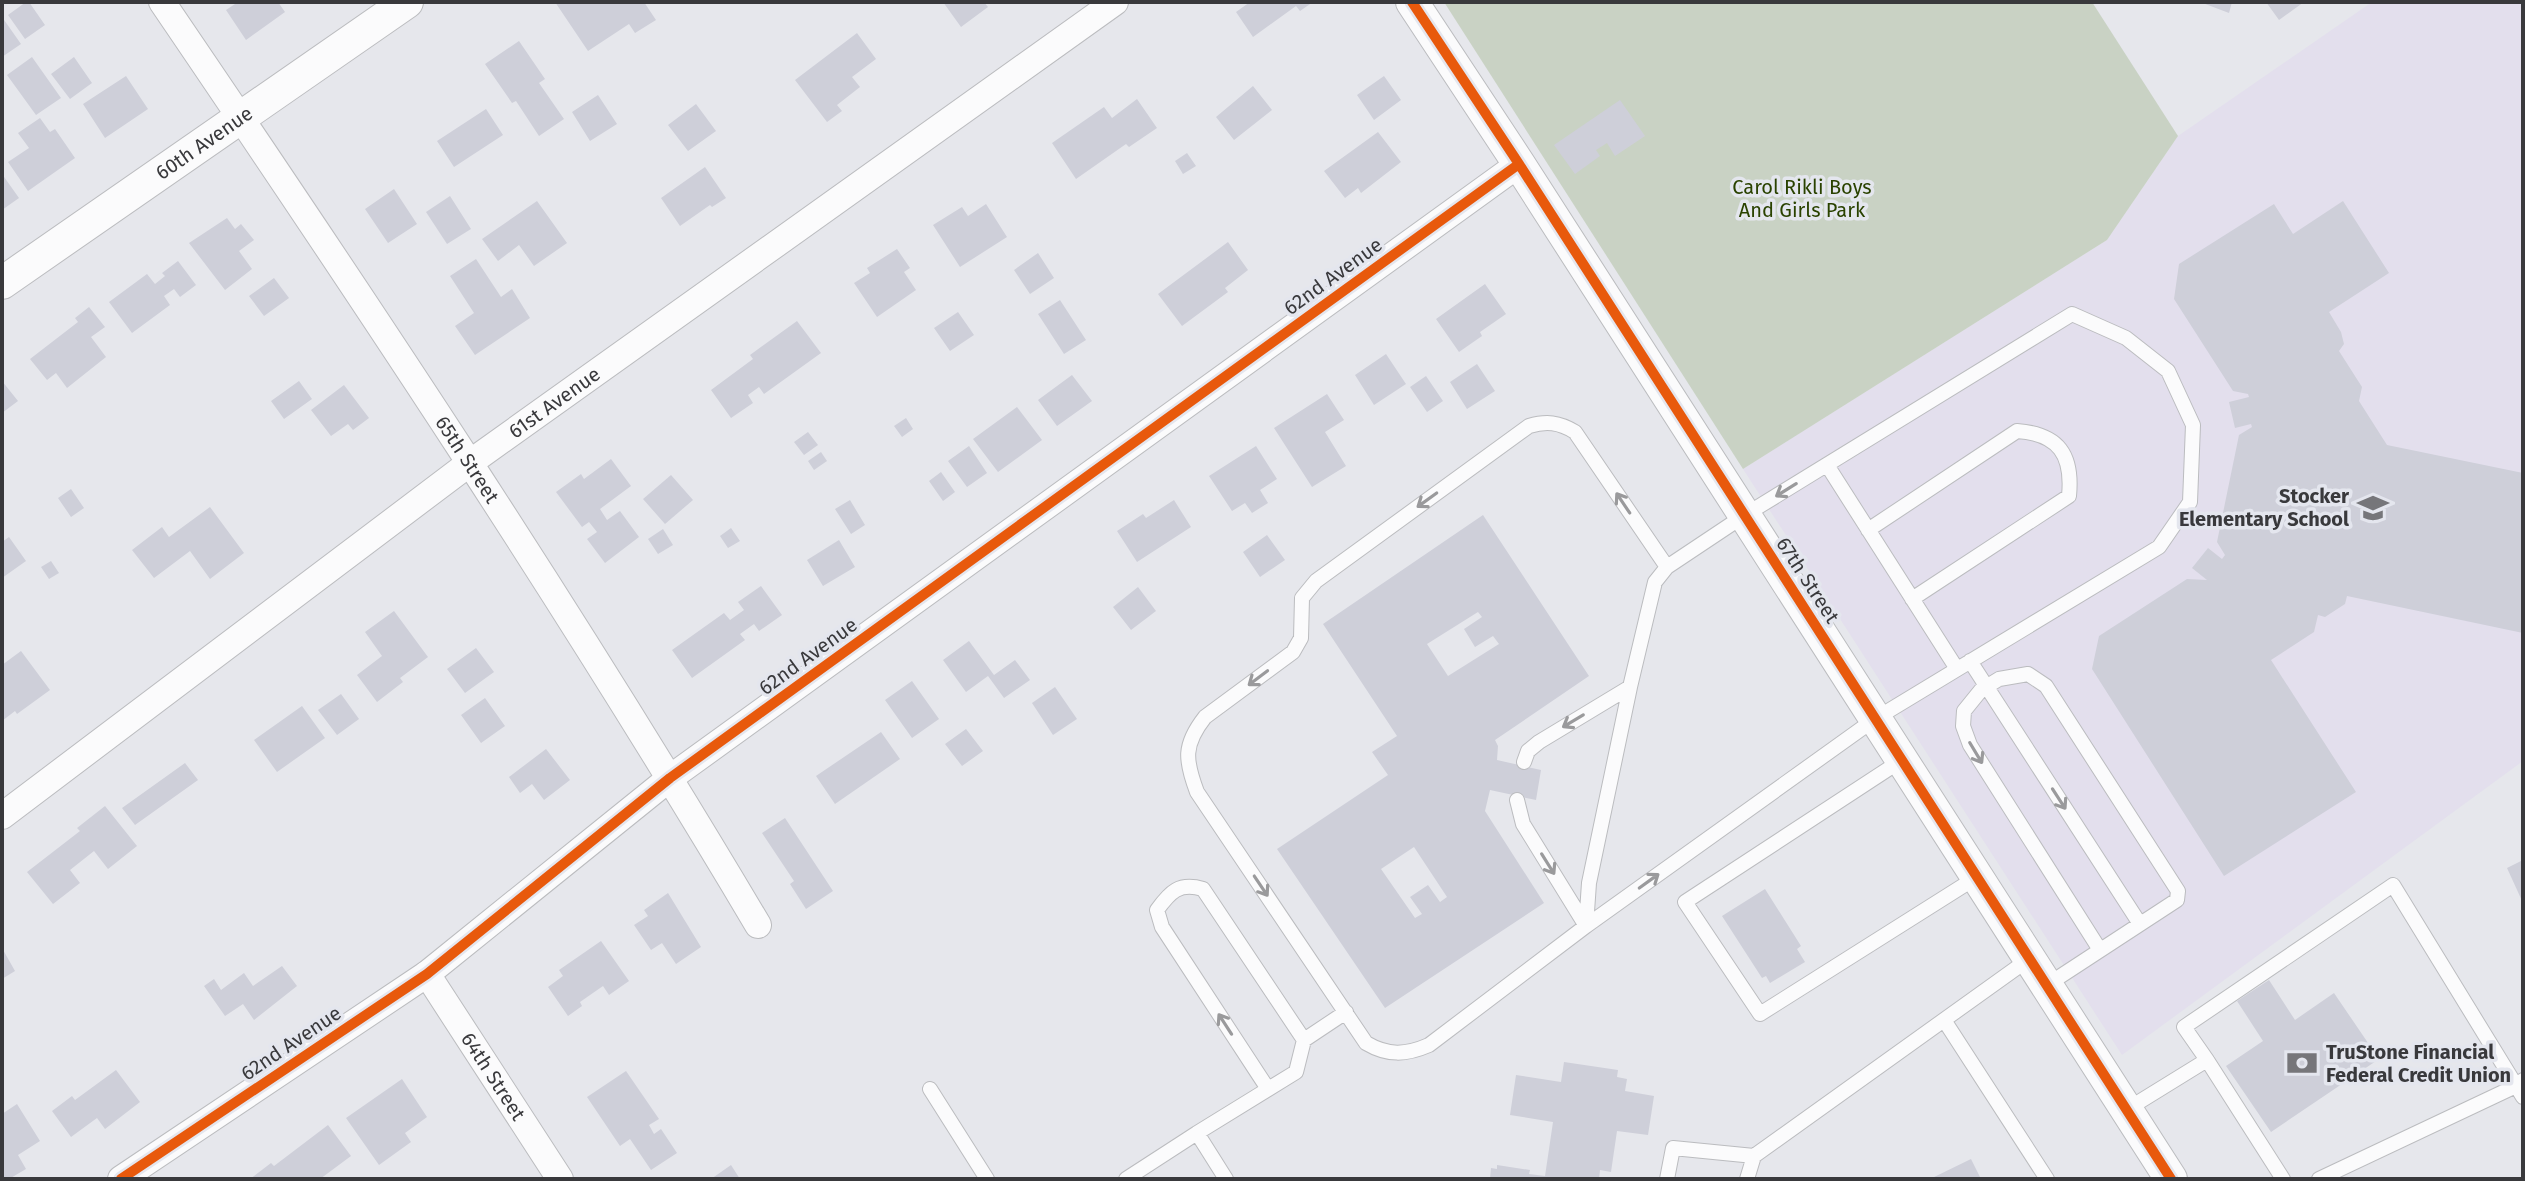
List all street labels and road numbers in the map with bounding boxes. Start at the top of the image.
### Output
street label: 60th Avenue [151,101,257,185]
street label: 62nd Avenue [1279,232,1387,320]
street label: 61st Avenue [504,362,605,443]
street label: 65th Street [430,411,505,508]
street label: 67th Street [1771,533,1845,628]
street label: 62nd Avenue [754,612,862,700]
street label: 62nd Avenue [236,1001,346,1085]
street label: 64th Street [456,1028,531,1125]

